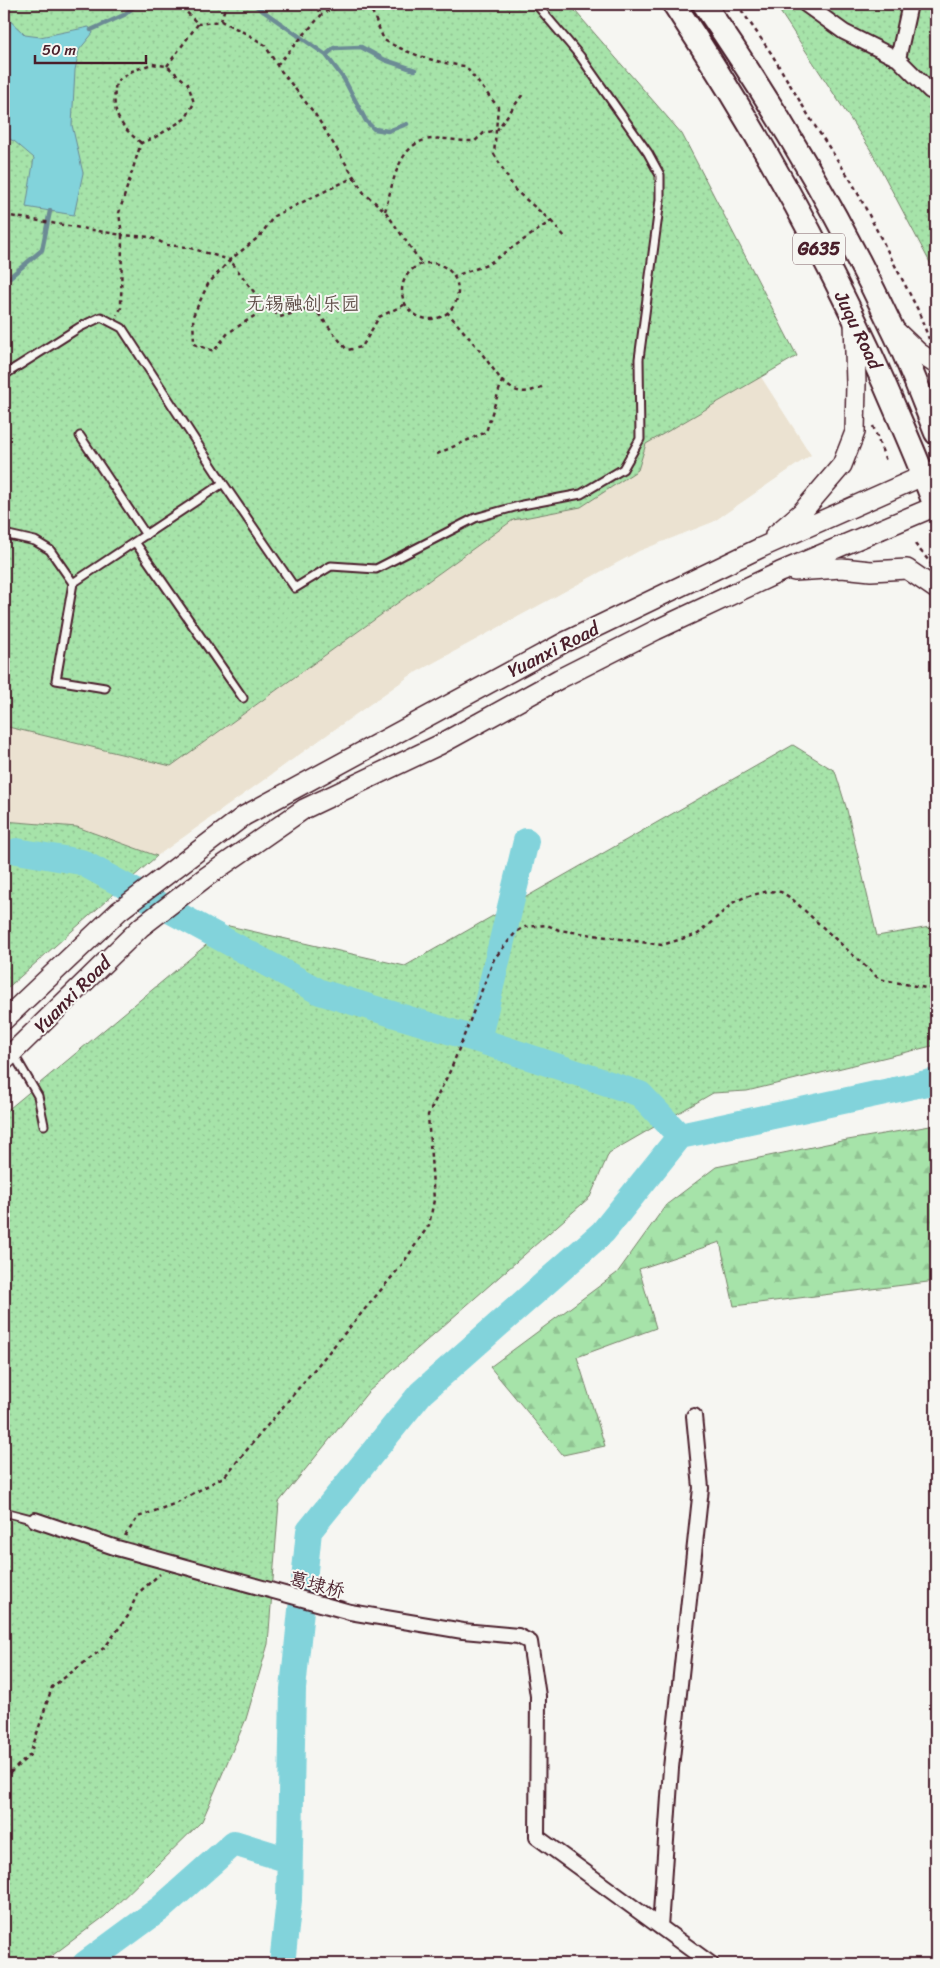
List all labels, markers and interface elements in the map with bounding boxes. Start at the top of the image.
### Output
scale bar [35,32,146,64]
text: 50 m [42,37,77,63]
road number: G635 [793,233,845,264]
street label: Juqu Road [825,284,892,376]
park label: 无锡融创乐园 [246,287,360,320]
street label: Yuanxi Road [502,611,607,687]
street label: Yuanxi Road [26,946,120,1041]
street label: 葛埭桥 [285,1562,349,1607]

